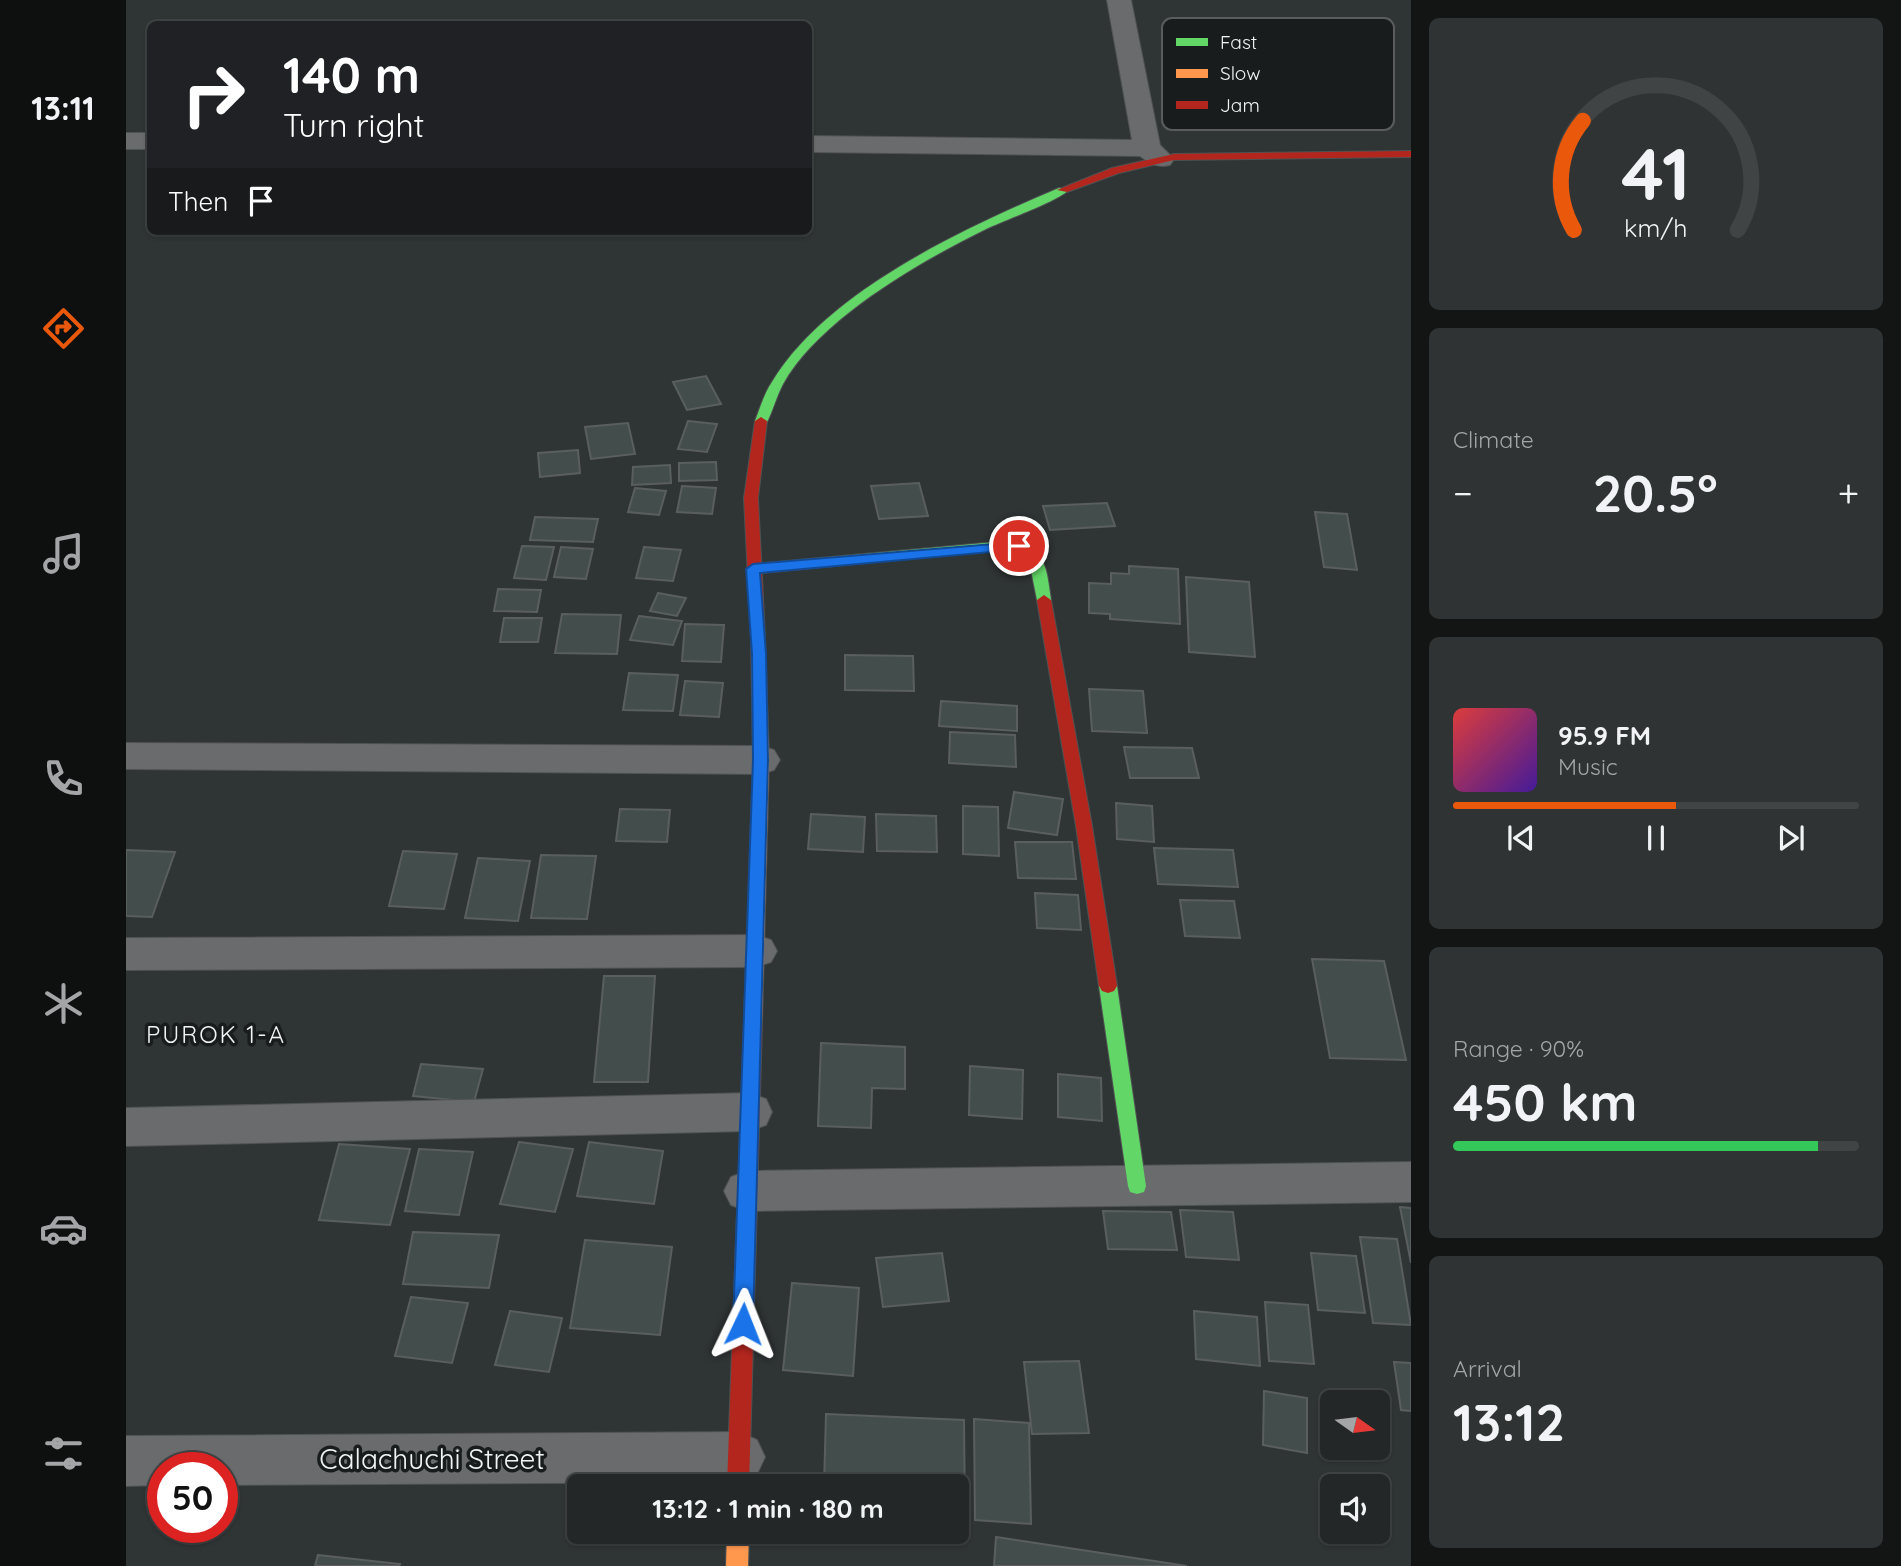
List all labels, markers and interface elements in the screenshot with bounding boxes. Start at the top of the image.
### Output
legend [1162,18,1394,130]
text: Fast [1220,30,1257,54]
text: 140 m [283,44,420,105]
icon: right [168,49,259,140]
text: Slow [1220,61,1261,85]
text: 13:11 [31,88,95,128]
text: Jam [1220,93,1260,117]
text: Turn right [283,105,424,145]
text: 41 [1622,127,1690,218]
icon: arrive [242,182,280,220]
text: Then [168,185,228,218]
text: km/h [1624,212,1688,243]
icon: directions [39,304,88,353]
text: Climate [1453,425,1534,454]
text: 20.5° [1593,460,1718,525]
text: − [1453,469,1473,517]
text: + [1838,469,1859,517]
pin [989,516,1049,576]
icon: arrive [1000,527,1038,565]
icon: music [39,529,88,578]
text: 95.9 FM [1558,719,1651,752]
text: Music [1558,752,1618,781]
icon: phone [39,754,88,803]
icon: previous [1502,819,1540,857]
icon: pause [1637,819,1675,857]
icon: next [1772,819,1810,857]
icon: climate [39,979,88,1028]
district label: PUROK 1-A [146,1019,286,1049]
text: Range · 90% [1453,1034,1584,1063]
text: 450 km [1453,1069,1638,1134]
icon: car [39,1204,88,1253]
position arrow [706,1287,780,1361]
text: Arrival [1453,1354,1522,1383]
text: 13:12 [1453,1389,1565,1454]
north arrow [1320,1390,1390,1460]
map controls [1320,1390,1390,1544]
icon: filters [39,1429,88,1478]
street label: Calachuchi Street [319,1441,545,1476]
speed limit sign: 50 [147,1452,238,1543]
button: sound [1320,1474,1390,1544]
text: 13:12 · 1 min · 180 m [652,1492,884,1525]

